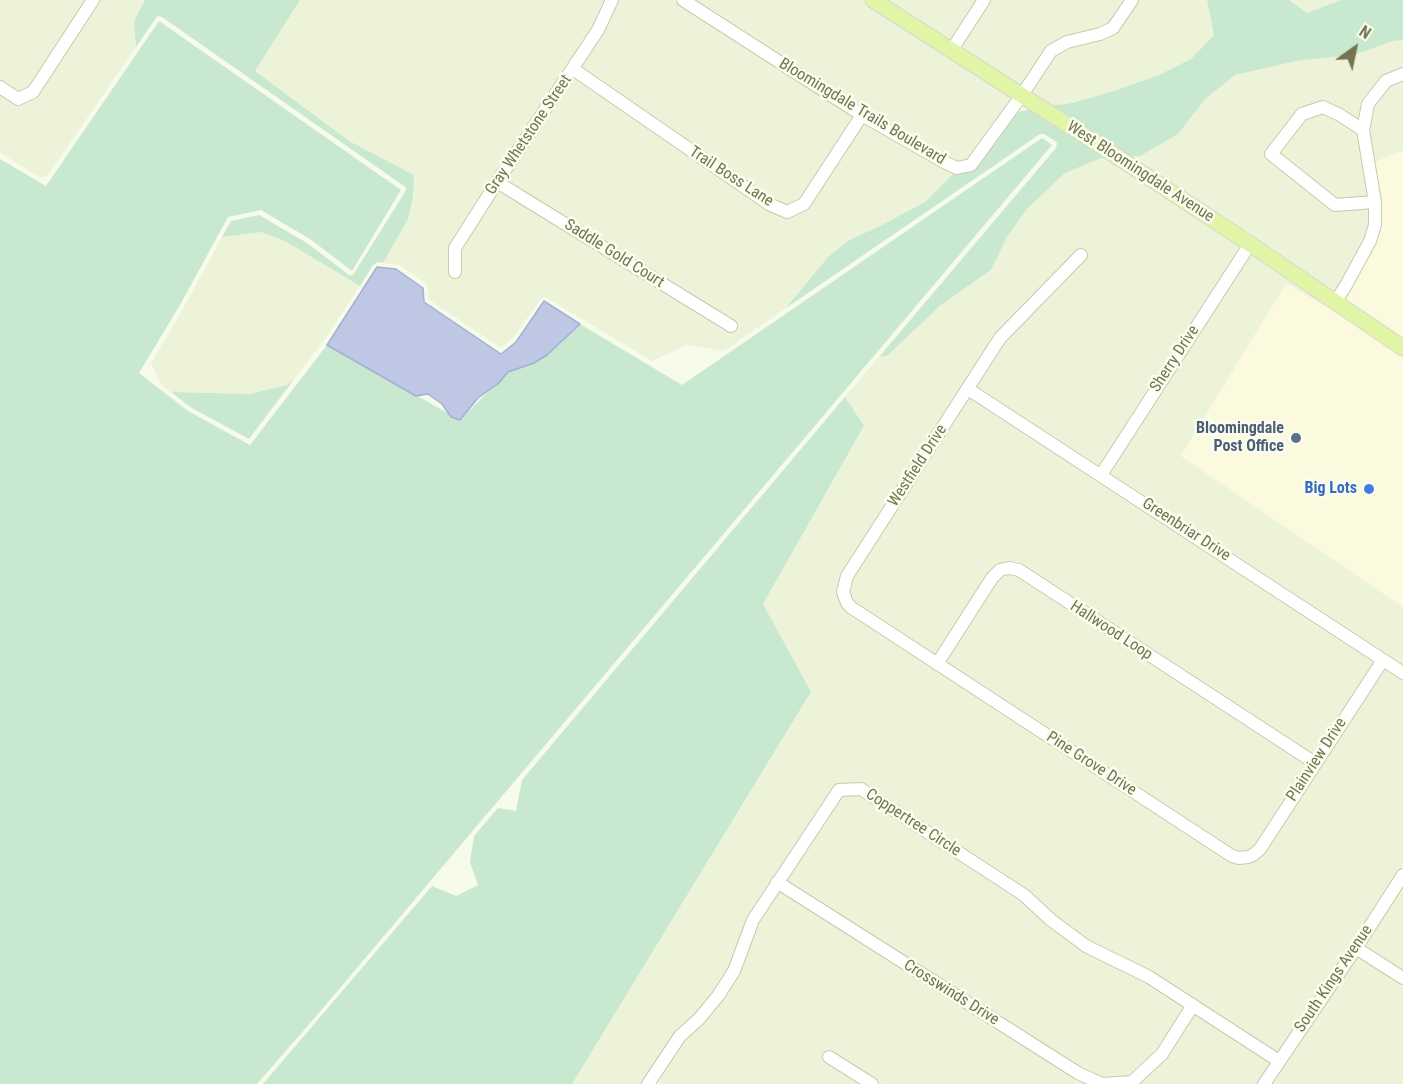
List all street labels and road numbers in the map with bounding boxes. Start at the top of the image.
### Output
street label: Bloomingdale Trails Boulevard [775,55,949,169]
street label: Gray Whetstone Street [482,71,576,199]
street label: West Bloomingdale Avenue [1063,117,1217,227]
street label: Trail Boss Lane [685,143,777,211]
street label: Saddle Gold Court [560,216,668,292]
street label: Sherry Drive [1146,322,1204,396]
street label: Westfield Drive [884,421,952,511]
street label: Greenbriar Drive [1138,494,1234,566]
street label: Hallwood Loop [1066,597,1156,665]
street label: Plainview Drive [1283,715,1351,805]
street label: Pine Grove Drive [1042,728,1140,800]
street label: Coppertree Circle [862,785,964,861]
street label: South Kings Avenue [1291,922,1377,1036]
street label: Crosswinds Drive [900,956,1002,1030]

